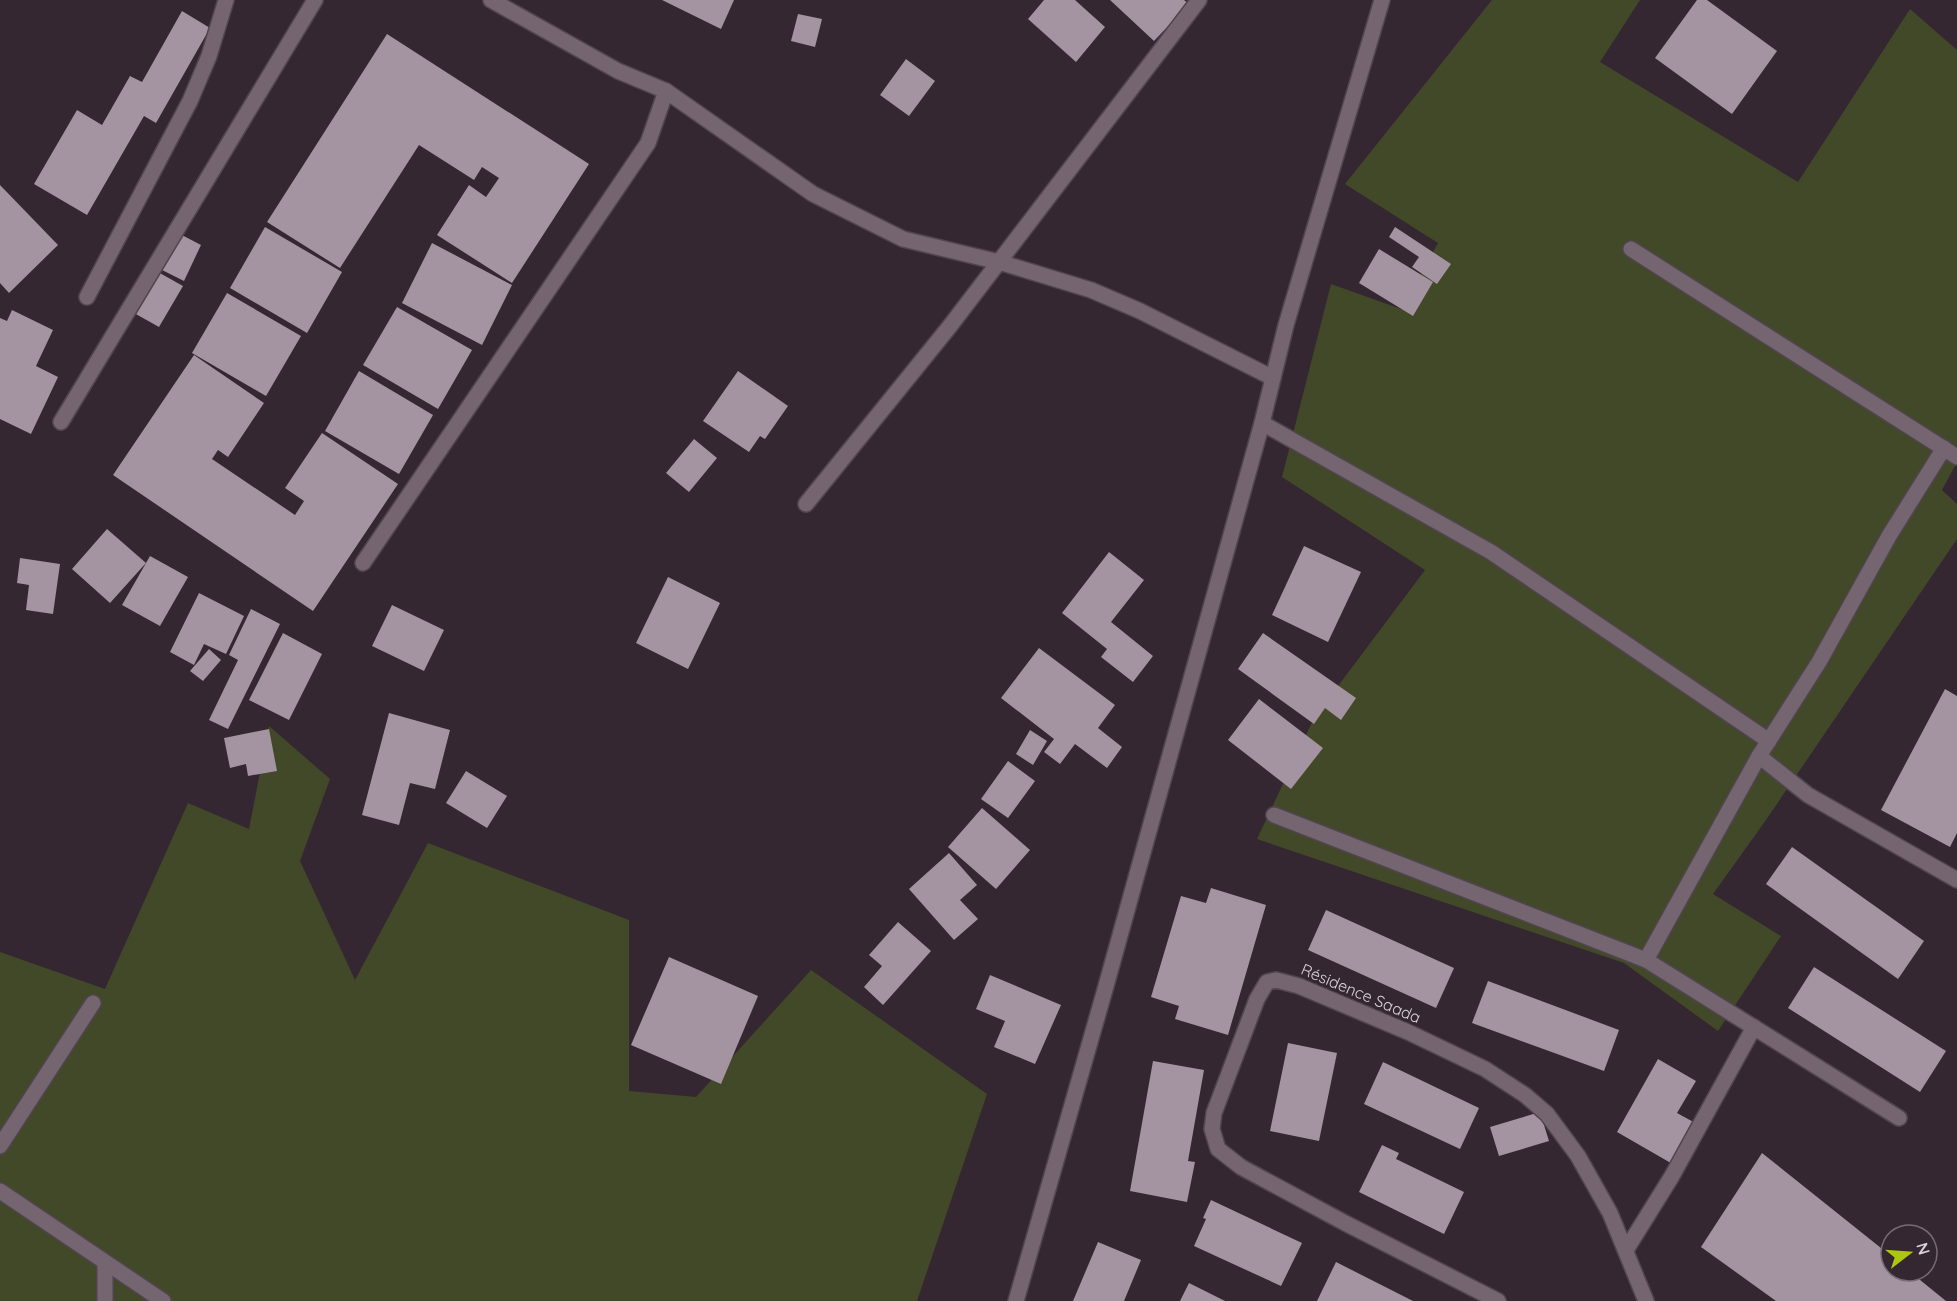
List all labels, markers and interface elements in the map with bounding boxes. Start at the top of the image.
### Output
street label: Résidence Saada [1298,959,1424,1027]
north arrow [1879,1223,1939,1283]
text: N [1912,1240,1935,1257]

